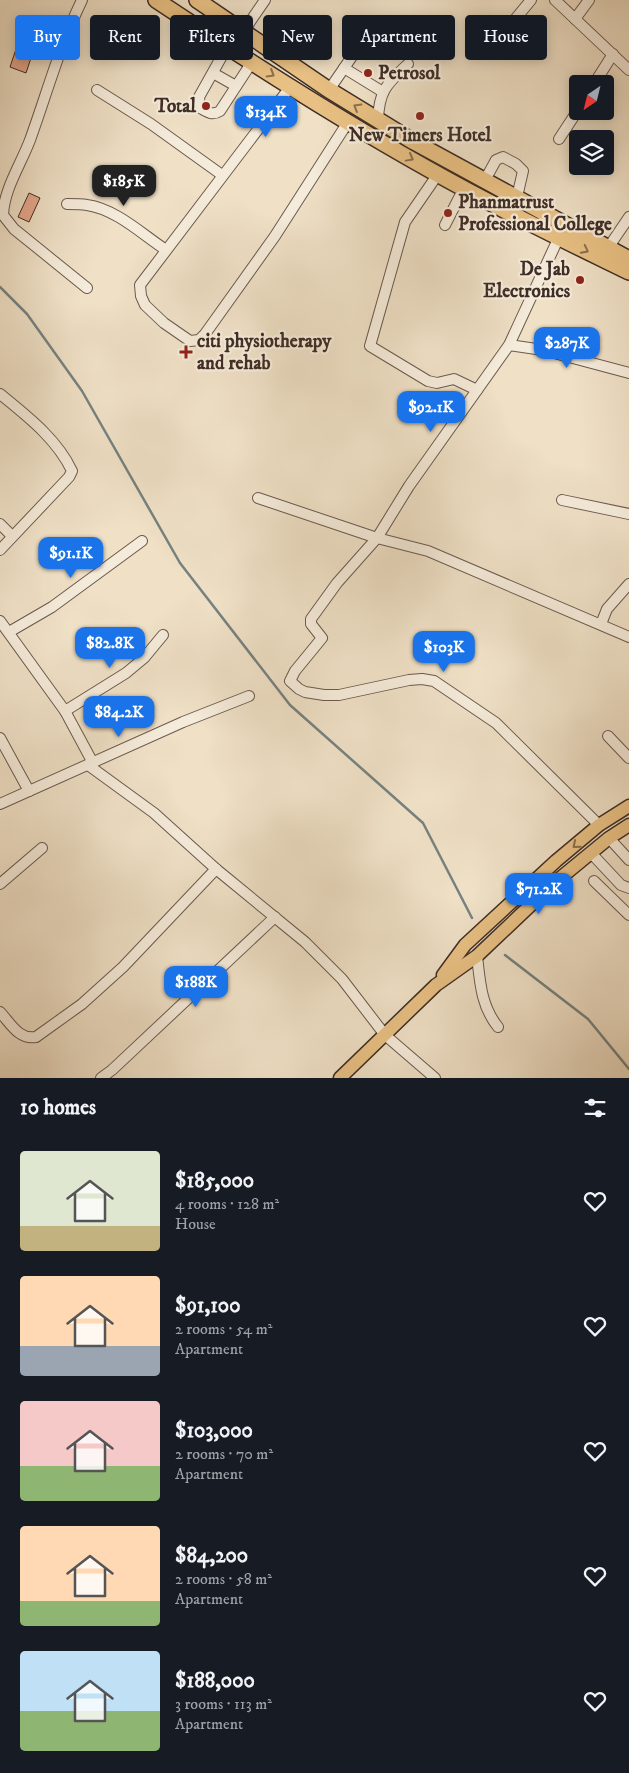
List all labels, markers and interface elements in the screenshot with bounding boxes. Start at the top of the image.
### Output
chip: Buy [15,15,80,60]
chip: Rent [90,15,160,60]
chip: Filters [170,15,253,60]
chip: New [263,15,332,60]
chip: Apartment [342,15,455,60]
chip: House [465,15,547,60]
place label: Petrosol [378,62,441,85]
marker: Petrosol [362,67,374,79]
one-way arrow [265,68,274,77]
north arrow [569,75,614,120]
map controls [569,75,614,175]
place label: Total [154,95,196,118]
pin: $134K [231,96,301,138]
marker: Total [200,100,212,112]
text: $134K [245,102,287,122]
one-way arrow [354,104,363,114]
marker: New Timers Hotel [414,110,426,122]
place label: New Timers Hotel [349,124,492,147]
button: layers [569,130,614,175]
one-way arrow [404,152,413,162]
pin: $185K [89,164,159,207]
text: $185K [103,171,145,191]
place label: Phanmatrust Professional College [458,191,612,236]
marker: Phanmatrust Professional College [442,207,454,219]
one-way arrow [579,244,588,254]
place label: De Jab Electronics [483,258,571,303]
marker: De Jab Electronics [574,274,586,286]
pin: $287K [532,326,602,369]
place label: citi physiotherapy and rehab [197,330,332,375]
text: $287K [545,333,589,353]
marker: citi physiotherapy and rehab [179,345,193,359]
pin: $92.1K [390,390,472,433]
text: $92.1K [408,397,454,417]
pin: $91.1K [30,536,112,579]
text: $91.1K [49,543,93,563]
pin: $82.8K [69,626,151,669]
pin: $103K [409,630,479,673]
text: $82.8K [86,633,134,653]
text: $103K [424,637,464,657]
pin: $84.2K [78,696,160,738]
text: $84.2K [94,702,144,722]
one-way arrow [572,839,581,848]
pin: $71.2K [498,872,580,915]
text: $71.2K [516,879,562,899]
pin: $188K [161,966,231,1008]
text: $188K [175,972,217,992]
icon: filters [581,1094,609,1122]
text: 10 homes [20,1095,96,1121]
text: $185,000 [175,1168,254,1194]
icon: home [60,1171,120,1231]
icon: heart [581,1187,609,1215]
text: 4 rooms · 128 m² [175,1194,279,1214]
text: House [175,1214,216,1234]
text: $91,100 [175,1293,240,1319]
icon: home [60,1296,120,1356]
icon: heart [581,1312,609,1340]
text: 2 rooms · 54 m² [175,1319,272,1339]
text: Apartment [175,1339,243,1359]
text: $103,000 [175,1418,253,1444]
icon: home [60,1421,120,1481]
icon: heart [581,1437,609,1465]
text: 2 rooms · 70 m² [175,1444,273,1464]
text: Apartment [175,1464,243,1484]
text: $84,200 [175,1543,248,1569]
icon: home [60,1546,120,1606]
icon: heart [581,1562,609,1590]
text: 2 rooms · 58 m² [175,1569,272,1589]
text: Apartment [175,1589,243,1609]
text: $188,000 [175,1668,255,1694]
icon: home [60,1671,120,1731]
icon: heart [581,1687,609,1715]
text: 3 rooms · 113 m² [175,1694,272,1714]
text: Apartment [175,1714,243,1734]

